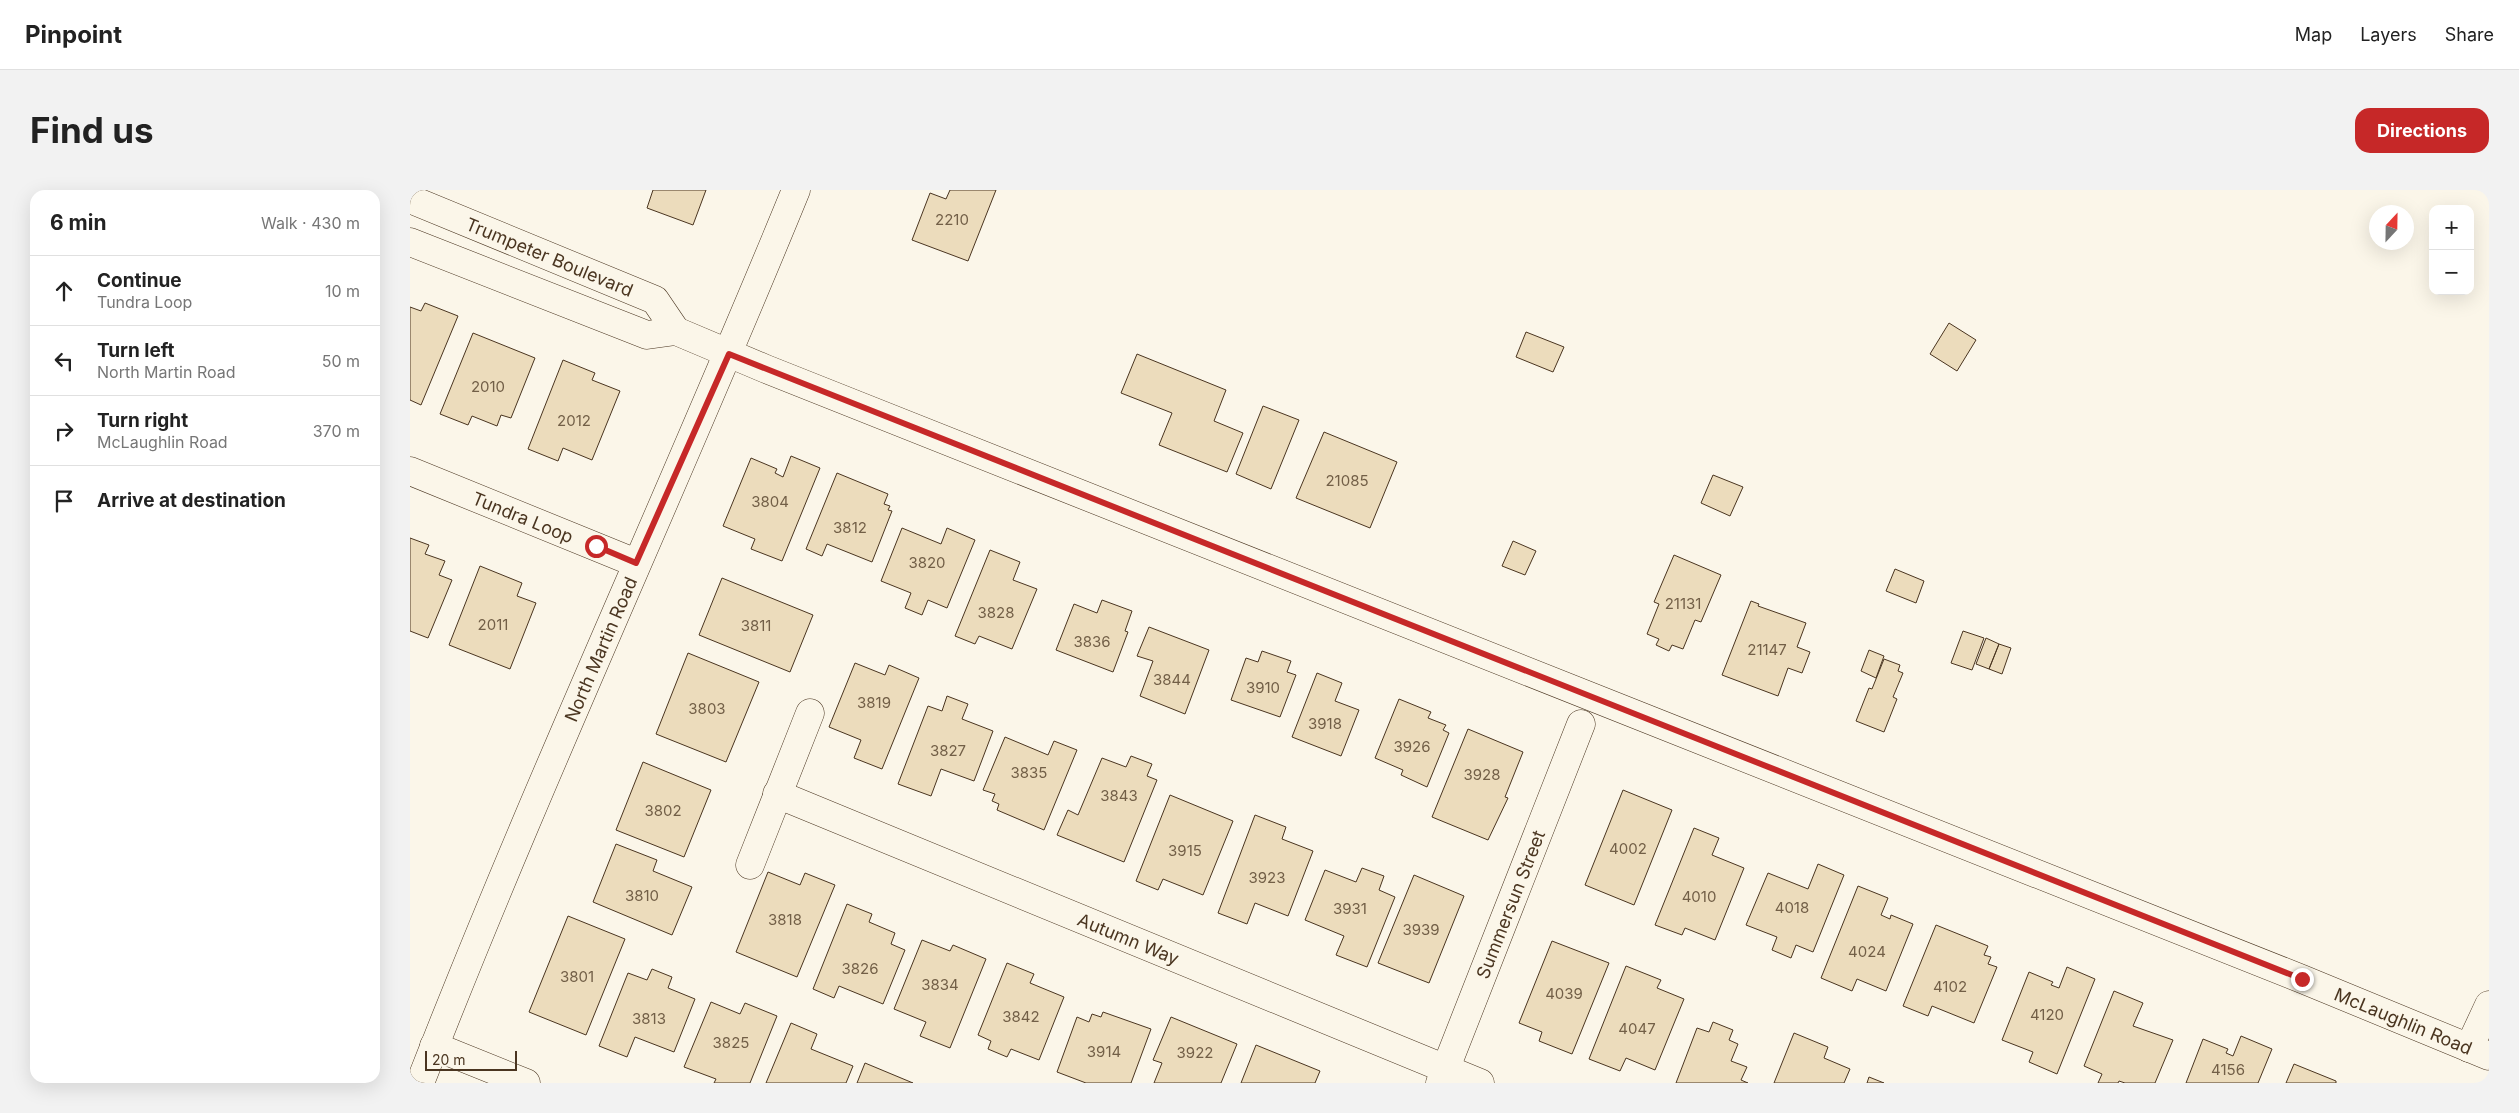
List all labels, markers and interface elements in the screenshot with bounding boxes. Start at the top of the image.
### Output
text: Pinpoint [25,20,122,49]
text: Map [2295,24,2332,45]
text: Layers [2360,24,2417,45]
text: Share [2445,24,2494,45]
button: Directions [2355,108,2489,153]
text: Find us [30,109,154,151]
north arrow [2369,205,2414,250]
map controls [2429,205,2474,295]
button: + [2429,205,2474,250]
text: 6 min [50,210,107,235]
house number: 2210 [935,210,969,229]
text: Walk · 430 m [261,213,360,233]
street label: Trumpeter Boulevard [463,213,636,300]
button: − [2429,250,2474,295]
text: Continue [97,269,182,292]
icon: ahead [50,277,78,305]
text: 10 m [325,281,360,301]
text: Tundra Loop [97,292,192,312]
text: Turn left [97,339,175,362]
icon: left [50,347,78,375]
text: 50 m [322,351,360,371]
text: North Martin Road [97,362,235,382]
house number: 2010 [471,377,505,396]
text: Turn right [97,409,188,432]
house number: 2012 [557,411,591,430]
icon: right [50,417,78,445]
text: 370 m [313,421,360,441]
text: McLaughlin Road [97,432,228,452]
house number: 21085 [1325,471,1369,490]
icon: arrive [50,487,78,515]
street label: Tundra Loop [469,487,577,547]
text: Arrive at destination [97,489,286,512]
house number: 3804 [751,492,789,511]
house number: 3812 [833,518,867,537]
route start [585,535,608,558]
house number: 3820 [908,553,946,572]
street label: North Martin Road [560,573,641,725]
house number: 21131 [1665,594,1701,613]
house number: 3828 [978,603,1014,622]
house number: 2011 [478,615,508,634]
house number: 3811 [741,616,771,635]
house number: 3836 [1073,632,1111,651]
house number: 21147 [1747,640,1787,659]
house number: 3844 [1153,670,1191,689]
house number: 3910 [1246,678,1280,697]
house number: 3819 [857,693,891,712]
house number: 3803 [688,699,726,718]
house number: 3918 [1308,714,1342,733]
house number: 3926 [1393,737,1431,756]
house number: 3827 [930,741,966,760]
house number: 3835 [1011,763,1047,782]
house number: 3928 [1464,765,1501,784]
house number: 3843 [1100,786,1138,805]
house number: 3802 [644,801,682,820]
street label: Summersun Street [1472,827,1549,982]
house number: 4002 [1609,839,1647,858]
house number: 3915 [1168,841,1202,860]
house number: 3923 [1249,868,1285,887]
house number: 3810 [625,886,659,905]
house number: 4010 [1682,887,1716,906]
house number: 4018 [1775,898,1809,917]
house number: 3931 [1333,899,1367,918]
street label: Autumn Way [1075,908,1182,969]
house number: 3818 [768,910,802,929]
house number: 3939 [1402,920,1440,939]
house number: 4024 [1848,942,1886,961]
house number: 3826 [842,959,879,978]
house number: 3801 [560,967,594,986]
route end [2291,968,2314,991]
house number: 3834 [921,975,959,994]
house number: 4102 [1933,977,1967,996]
street label: McLaughlin Road [2331,983,2475,1058]
house number: 4039 [1545,984,1583,1003]
house number: 4120 [2030,1005,2064,1024]
house number: 3842 [1002,1007,1040,1026]
house number: 3813 [632,1009,666,1028]
house number: 4047 [1618,1019,1656,1038]
house number: 3825 [713,1033,749,1052]
house number: 3914 [1087,1042,1121,1061]
house number: 3922 [1177,1043,1213,1062]
scale bar [425,1048,518,1071]
text: 20 m [432,1051,466,1068]
house number: 4156 [2211,1060,2245,1079]

